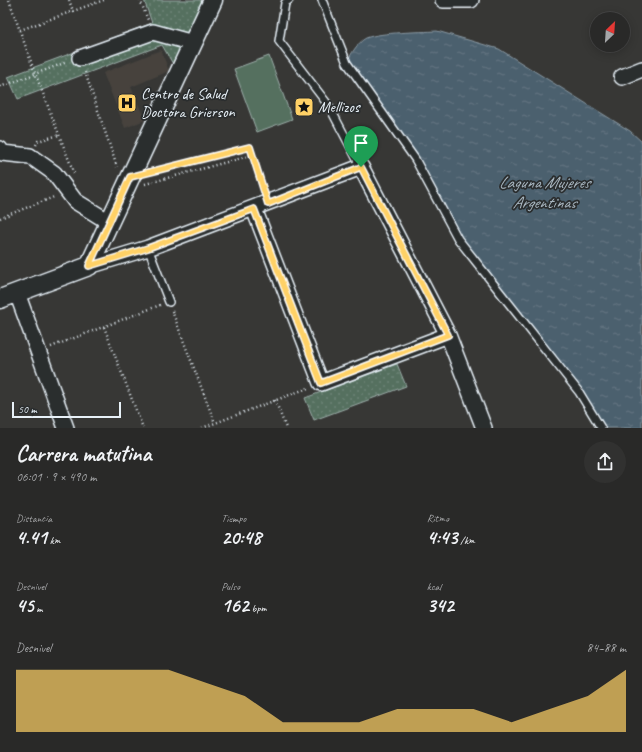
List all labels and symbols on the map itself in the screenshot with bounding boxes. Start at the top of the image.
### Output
north arrow [590,12,630,52]
place label: Centro de Salud Doctora Grierson [141,84,236,122]
hospital icon: Centro de Salud Doctora Grierson [116,92,138,114]
place icon: Mellizos [293,96,315,118]
place label: Mellizos [318,97,361,117]
pin [344,126,378,167]
water label: Laguna Mujeres Argentinas [499,172,592,213]
scale bar [12,400,121,419]

